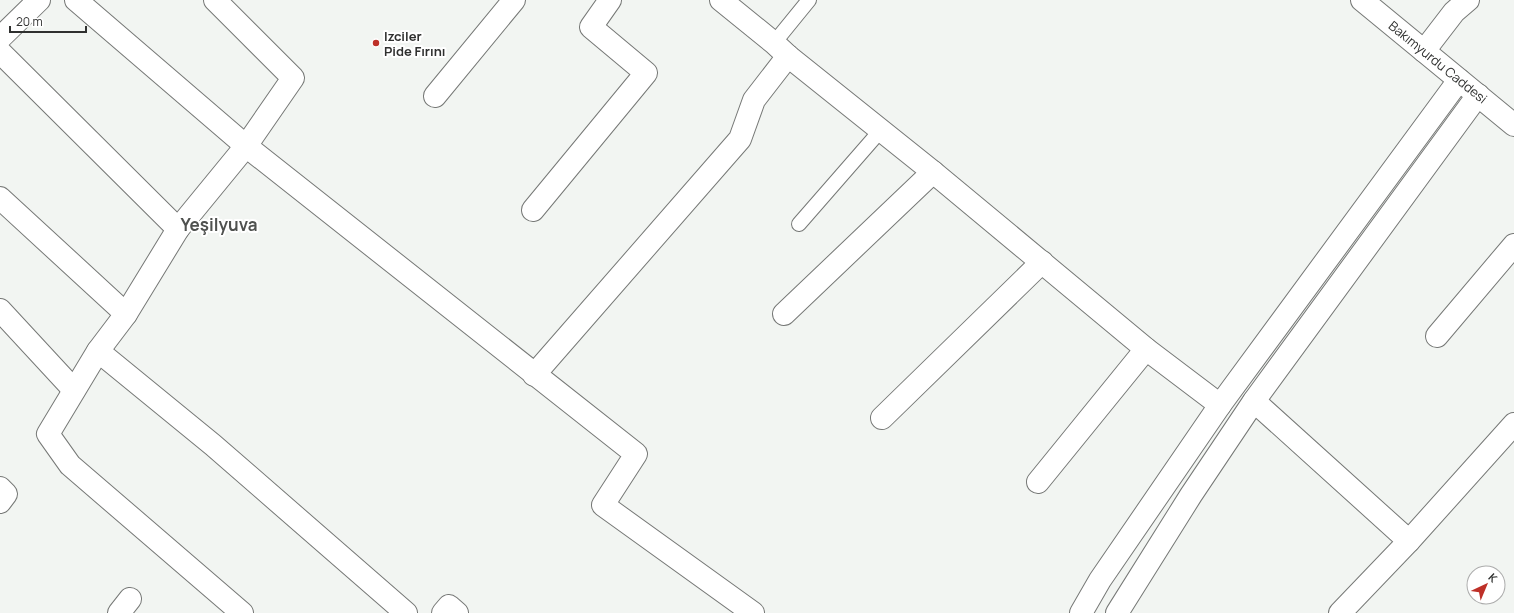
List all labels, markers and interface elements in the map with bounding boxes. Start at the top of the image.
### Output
scale bar [10,8,86,34]
text: 20 m [16,13,43,30]
street label: Bakımyurdu Caddesi [1385,17,1491,107]
place label: Izciler Pide Fırını [384,27,445,60]
marker: Izciler Pide Fırını [371,38,381,48]
district label: Yeşilyuva [181,213,257,236]
north arrow [1466,565,1506,605]
text: K [1486,570,1502,586]

